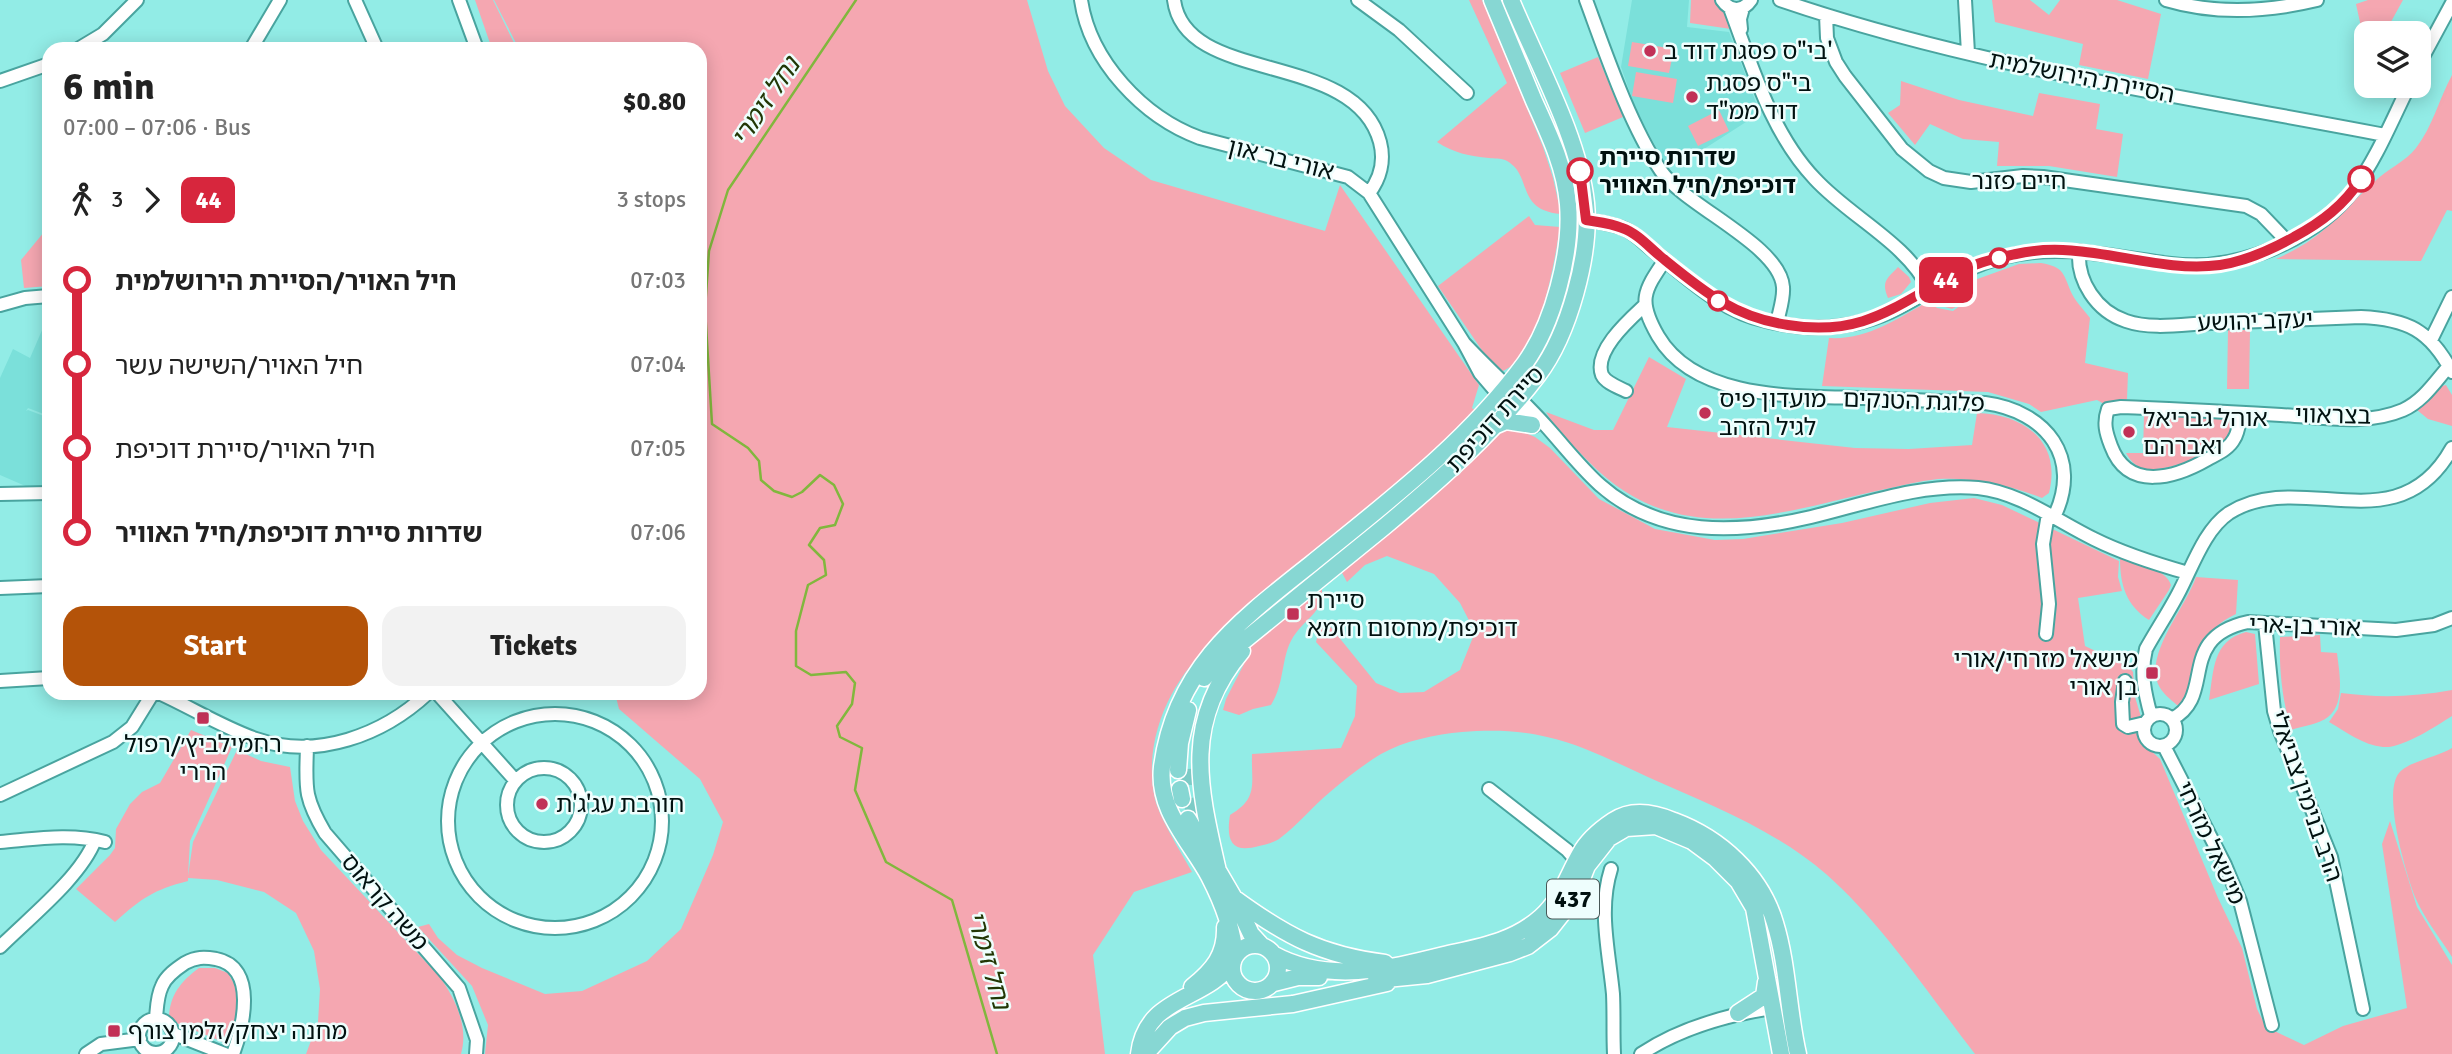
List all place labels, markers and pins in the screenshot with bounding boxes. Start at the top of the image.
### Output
place label: בי"ס פסגת דוד ב' [1664,36,1832,66]
marker: בי"ס פסגת דוד ב' [1642,43,1658,59]
place label: בי"ס פסגת דוד ממ"ד [1706,68,1812,126]
marker: בי"ס פסגת דוד ממ"ד [1684,89,1700,105]
place label: שדרות סיירת דוכיפת/חיל האוויר [1599,142,1796,200]
marker: שדרות סיירת דוכיפת/חיל האוויר [1567,158,1593,184]
unlabelled marker [2348,166,2374,192]
unlabelled marker [1989,248,2009,268]
unlabelled marker [1708,291,1728,311]
place label: מועדון פיס לגיל הזהב [1719,384,1826,442]
place label: אוהל גבריאל ואברהם [2143,403,2268,461]
marker: מועדון פיס לגיל הזהב [1697,405,1713,421]
marker: אוהל גבריאל ואברהם [2121,424,2137,440]
place label: סיירת דוכיפת/מחסום חזמא [1307,585,1518,643]
marker: סיירת דוכיפת/מחסום חזמא [1285,606,1301,622]
place label: מישאל מזרחי/אורי בן אורי [1954,644,2138,702]
marker: מישאל מזרחי/אורי בן אורי [2144,665,2160,681]
marker: רחמילביץ׳/רפול הררי [195,710,211,726]
place label: רחמילביץ׳/רפול הררי [124,729,282,787]
place label: חורבת עג'ג'ת [556,789,684,819]
marker: חורבת עג'ג'ת [534,796,550,812]
place label: מחנה יצחק/זלמן צורף [128,1016,347,1046]
marker: מחנה יצחק/זלמן צורף [106,1023,122,1039]

